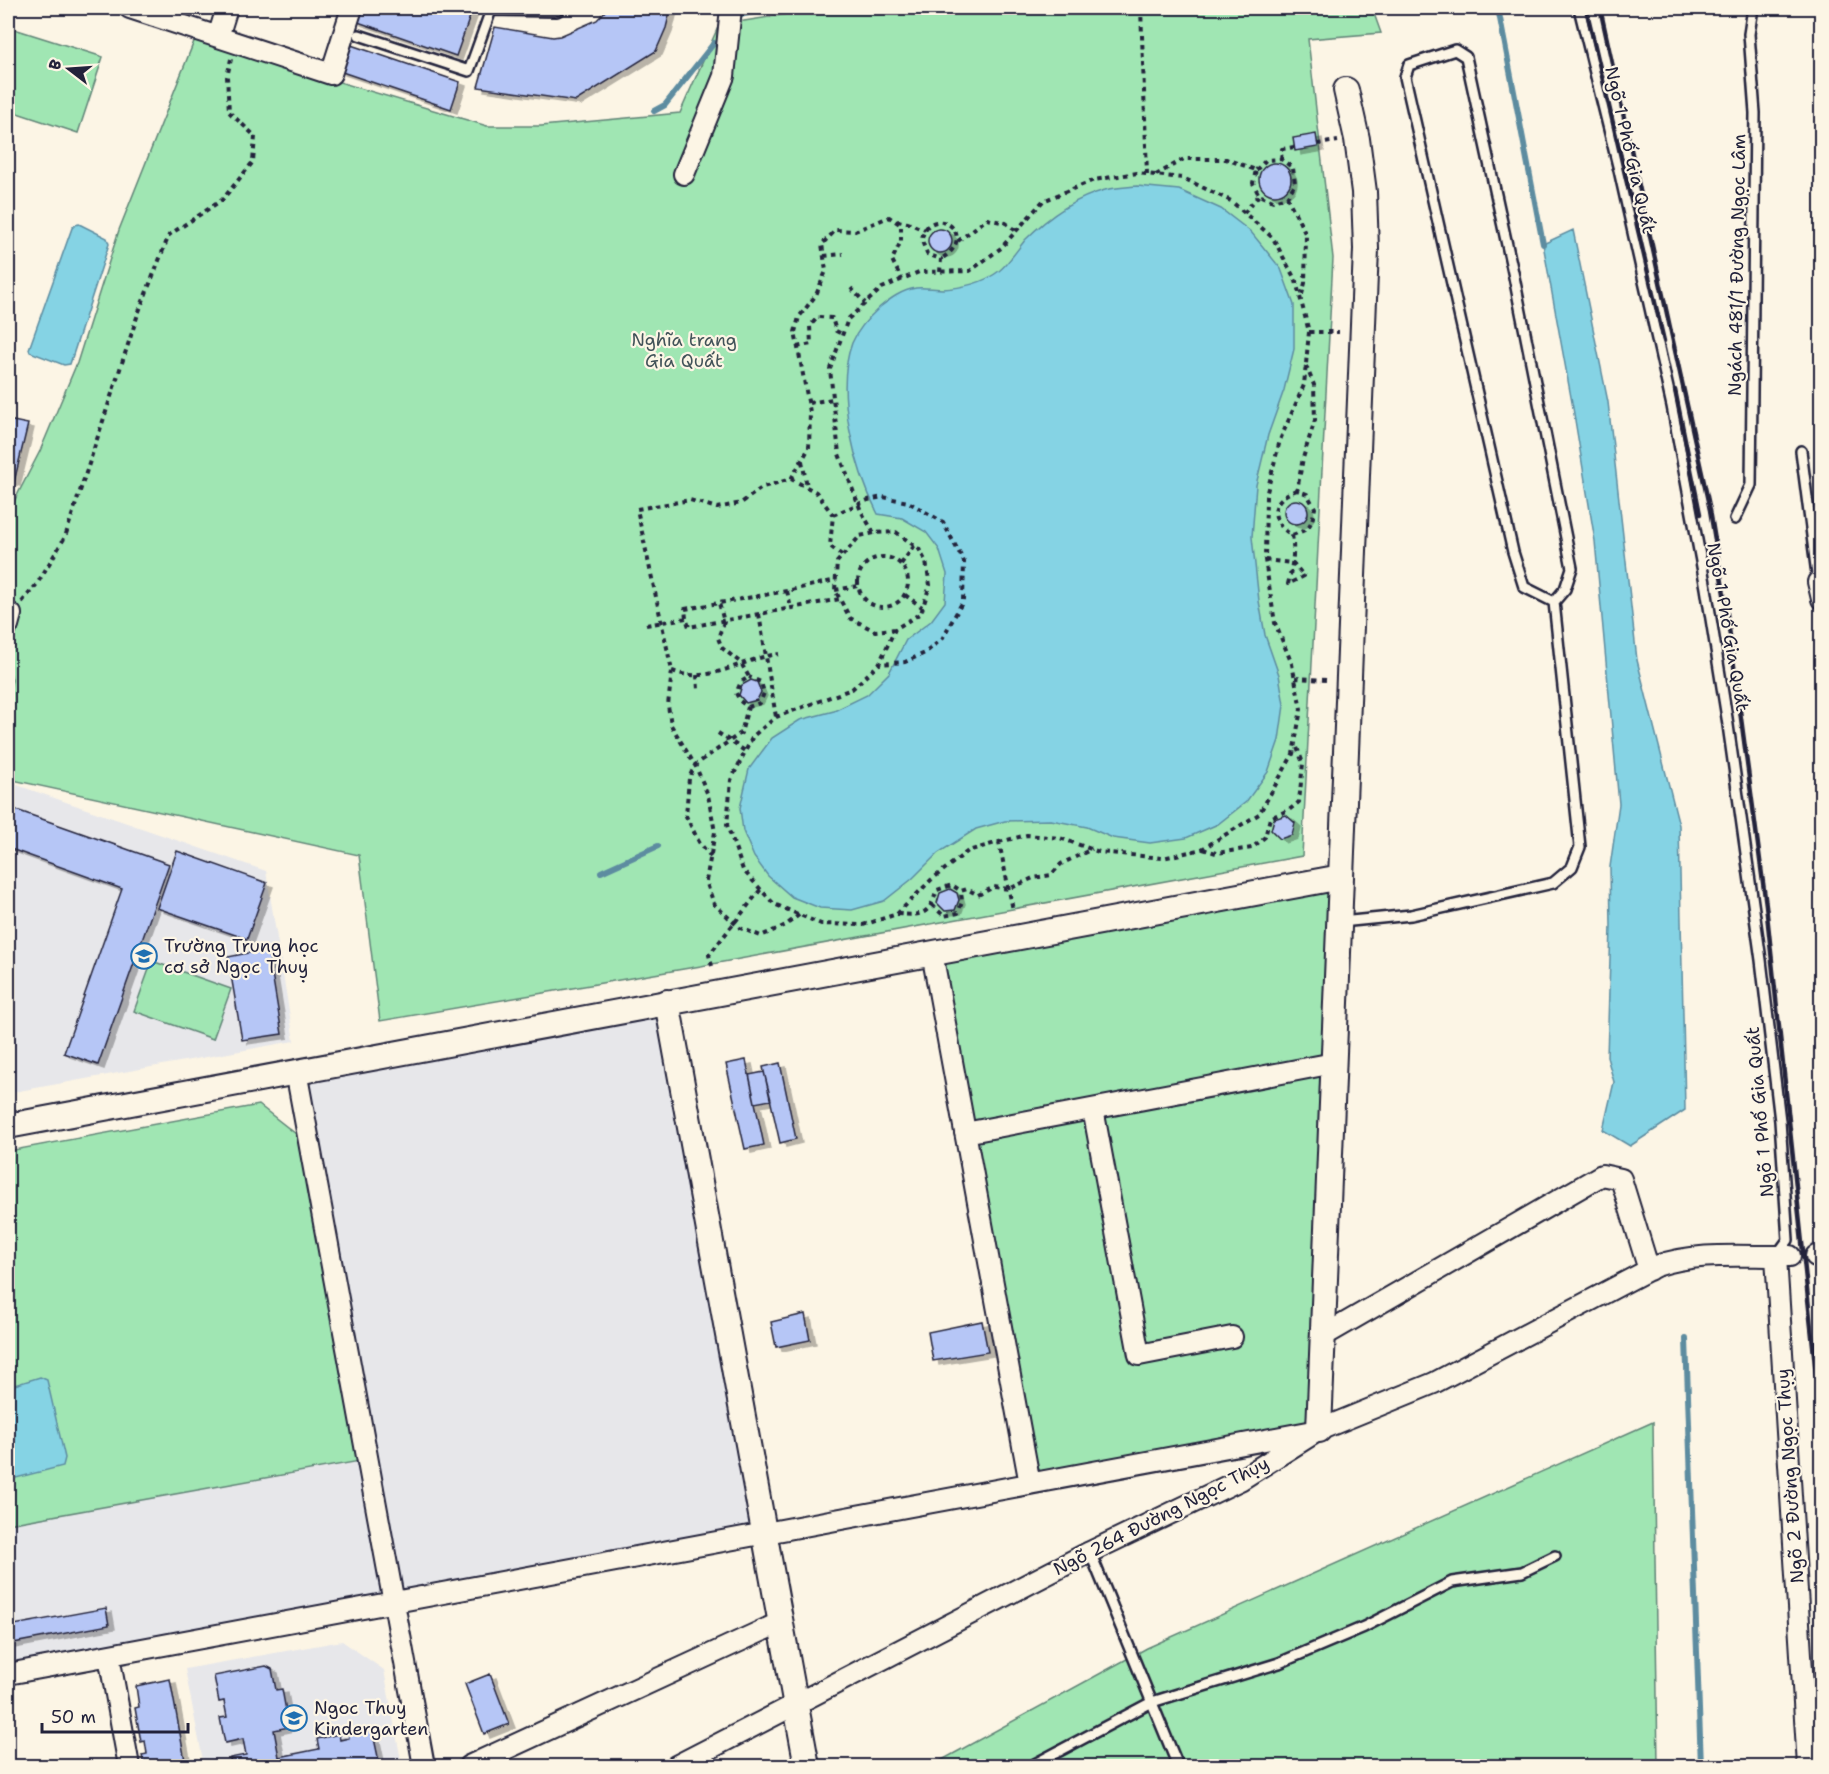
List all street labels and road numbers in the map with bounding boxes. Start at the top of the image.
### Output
street label: Ngõ 1 Phố Gia Quất [1599,64,1661,236]
street label: Ngách 481/1 Đường Ngọc Lâm [1723,134,1751,396]
street label: Ngõ 1 Phố Gia Quất [1701,541,1755,713]
street label: Ngõ 1 Phố Gia Quất [1741,1026,1779,1198]
street label: Ngõ 2 Đường Ngọc Thụy [1771,1368,1809,1584]
street label: Ngõ 264 Đường Ngọc Thụy [1049,1451,1273,1581]

